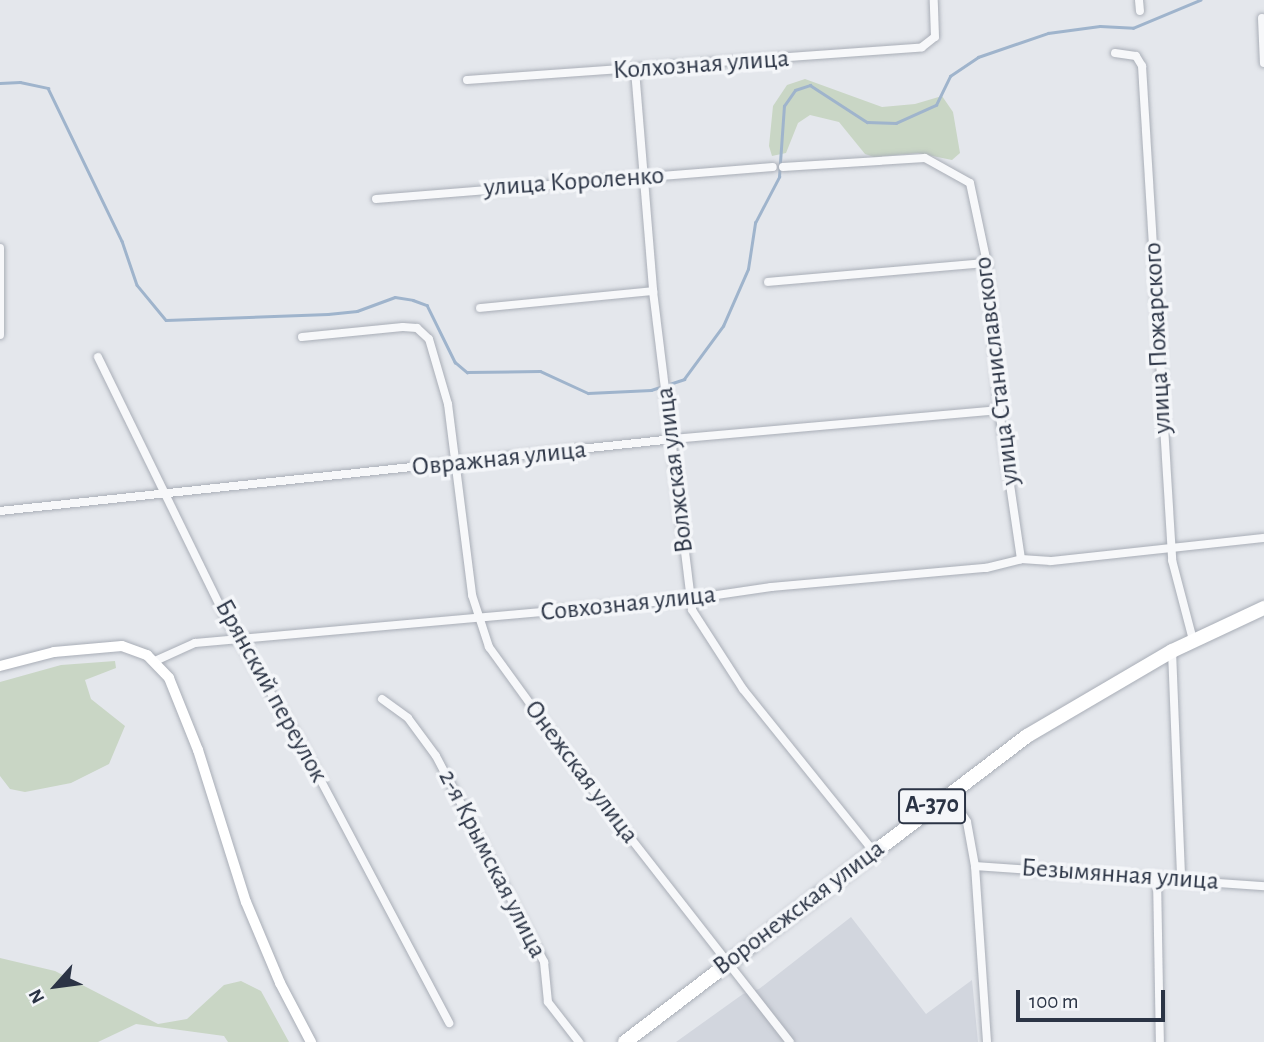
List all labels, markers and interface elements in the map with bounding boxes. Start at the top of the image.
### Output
street label: Колхозная улица [612,43,790,87]
street label: улица Короленко [483,160,665,204]
street label: улица Пожарского [1137,242,1179,434]
street label: улица Станиславского [967,255,1027,487]
street label: Волжская улица [649,385,701,555]
street label: Овражная улица [410,434,588,484]
street label: Совхозная улица [539,579,717,629]
street label: Брянский переулок [208,594,334,788]
street label: Онежская улица [517,694,645,850]
street label: 2-я Крымская улица [431,765,553,963]
road number: А-370 [897,786,967,826]
street label: Воронежская улица [707,833,891,983]
street label: Безымянная улица [1020,853,1220,897]
north arrow [21,951,91,1021]
scale bar [1019,976,1168,1020]
text: N [26,986,49,1006]
text: 100 m [1029,991,1079,1012]

